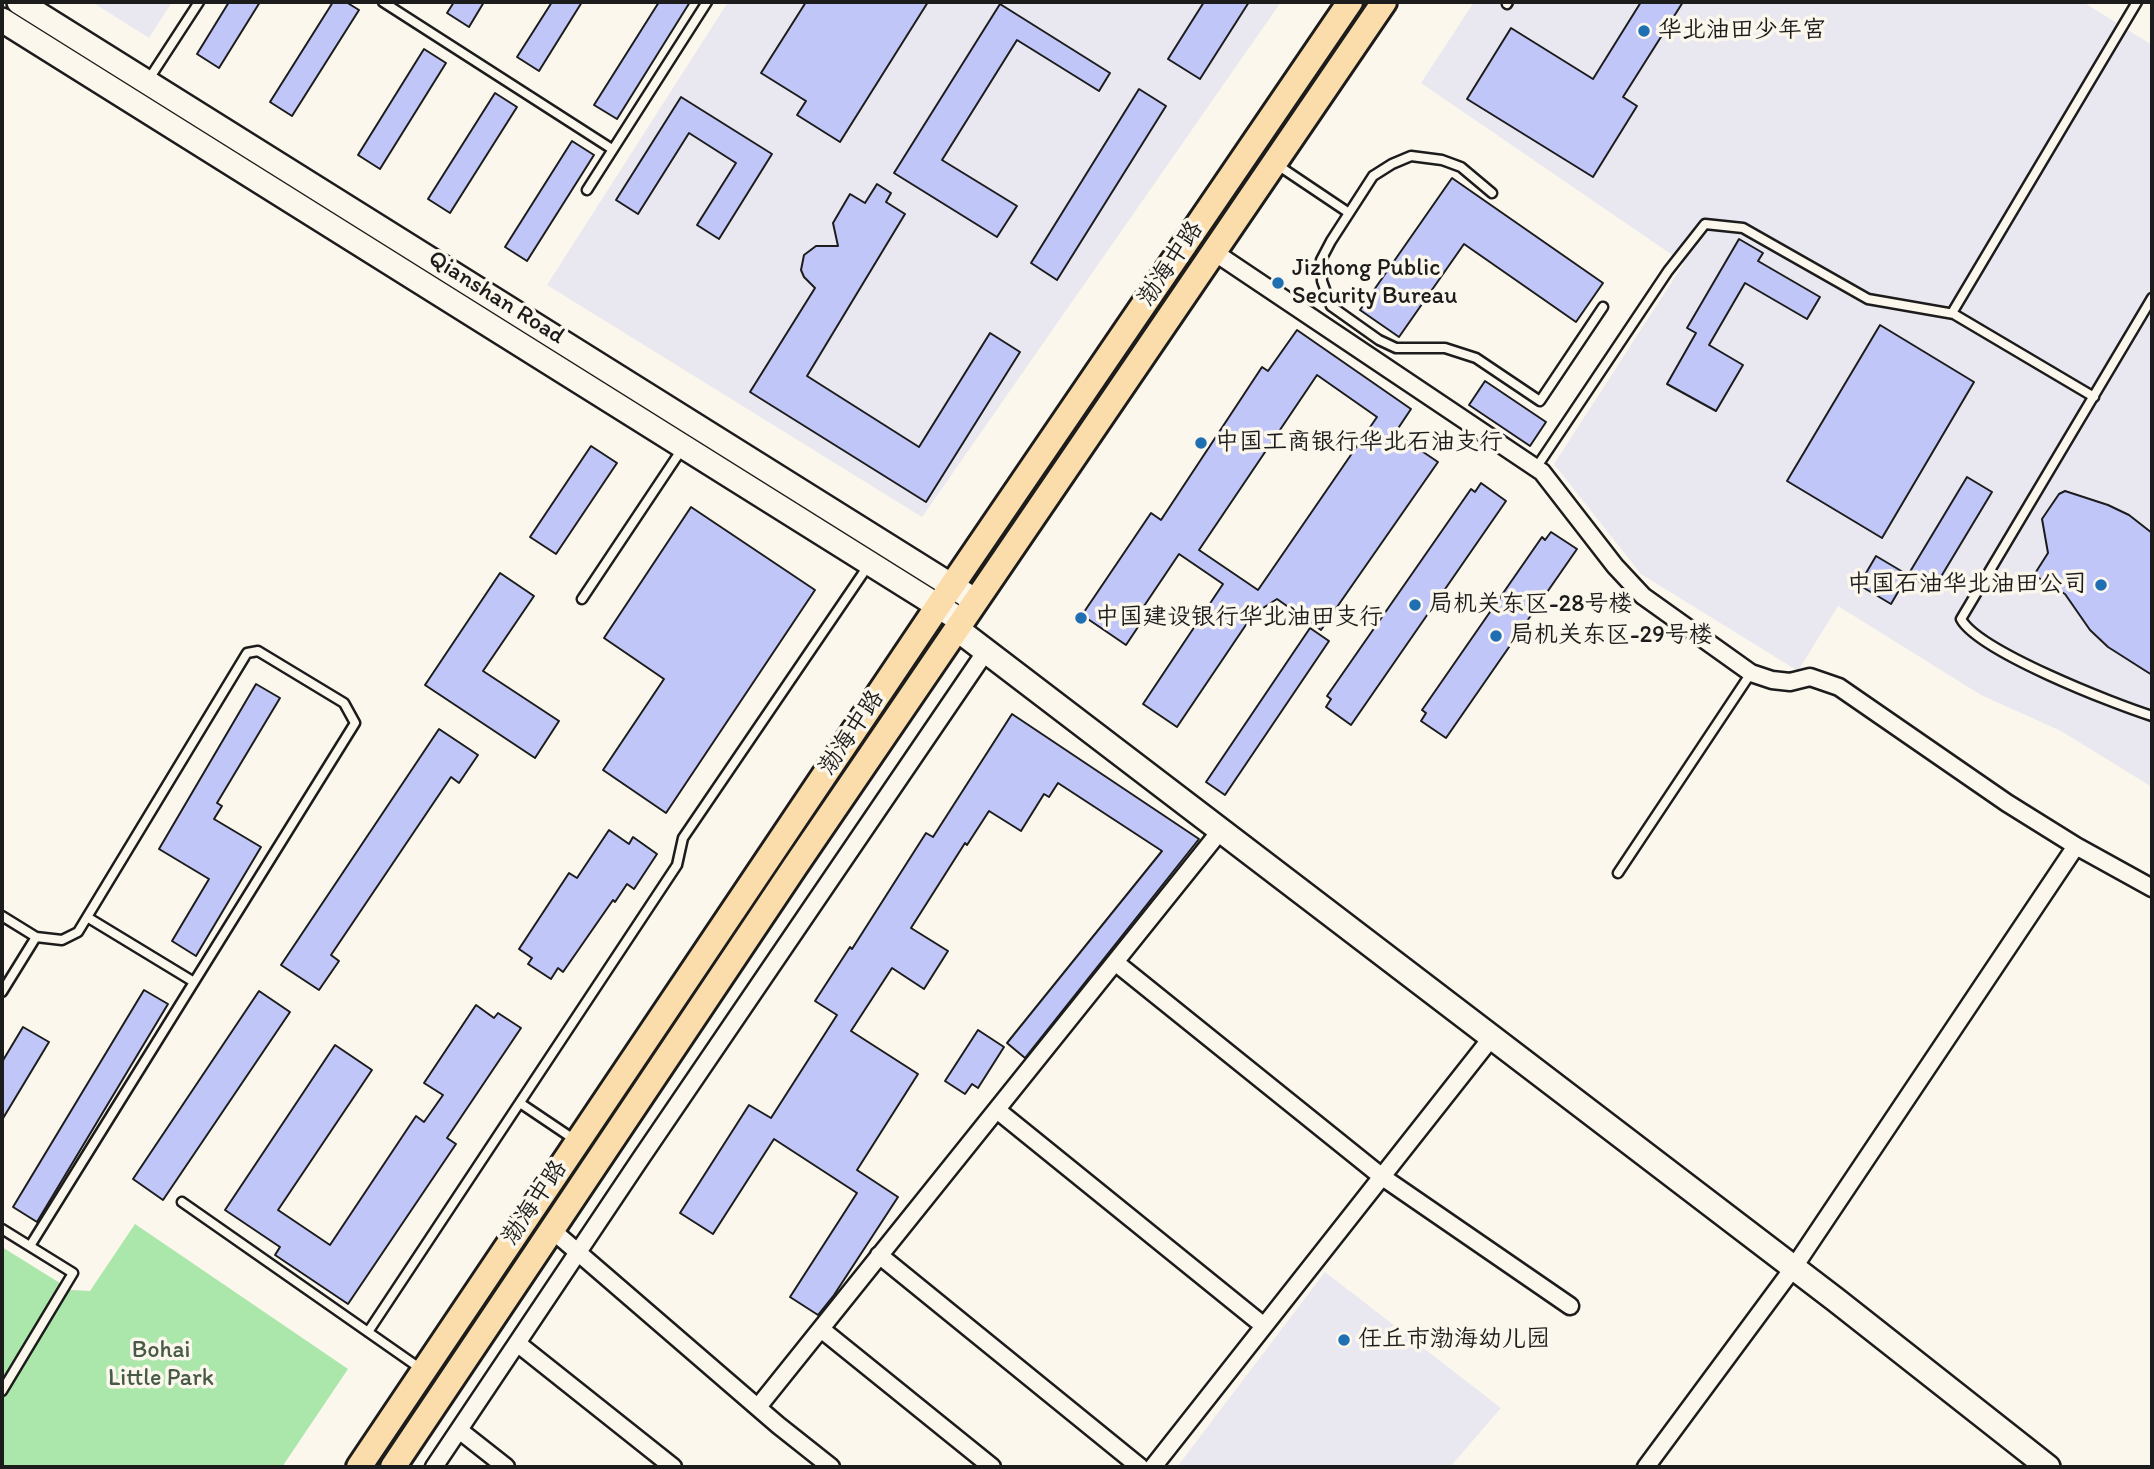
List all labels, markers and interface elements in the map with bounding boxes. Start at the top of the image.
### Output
place label: 华北油田少年宫 [1658,17,1826,45]
marker: 华北油田少年宫 [1636,23,1652,39]
street label: 渤海中路 [1132,216,1210,312]
street label: Qianshan Road [422,245,570,351]
place label: Jizhong Public Security Bureau [1292,255,1458,311]
marker: Jizhong Public Security Bureau [1270,275,1286,291]
place label: 中国工商银行华北石油支行 [1215,429,1503,457]
marker: 中国工商银行华北石油支行 [1193,435,1209,451]
place label: 中国石油华北油田公司 [1847,571,2087,599]
marker: 中国石油华北油田公司 [2093,577,2109,593]
place label: 局机关东区-28号楼 [1429,591,1632,619]
marker: 局机关东区-28号楼 [1407,597,1423,613]
place label: 中国建设银行华北油田支行 [1095,604,1383,632]
marker: 中国建设银行华北油田支行 [1073,610,1089,626]
place label: 局机关东区-29号楼 [1510,622,1713,650]
marker: 局机关东区-29号楼 [1488,628,1504,644]
street label: 渤海中路 [813,685,891,781]
street label: 渤海中路 [496,1155,574,1251]
place label: 任丘市渤海幼儿园 [1358,1326,1550,1354]
marker: 任丘市渤海幼儿园 [1336,1332,1352,1348]
park label: Bohai Little Park [108,1337,214,1393]

